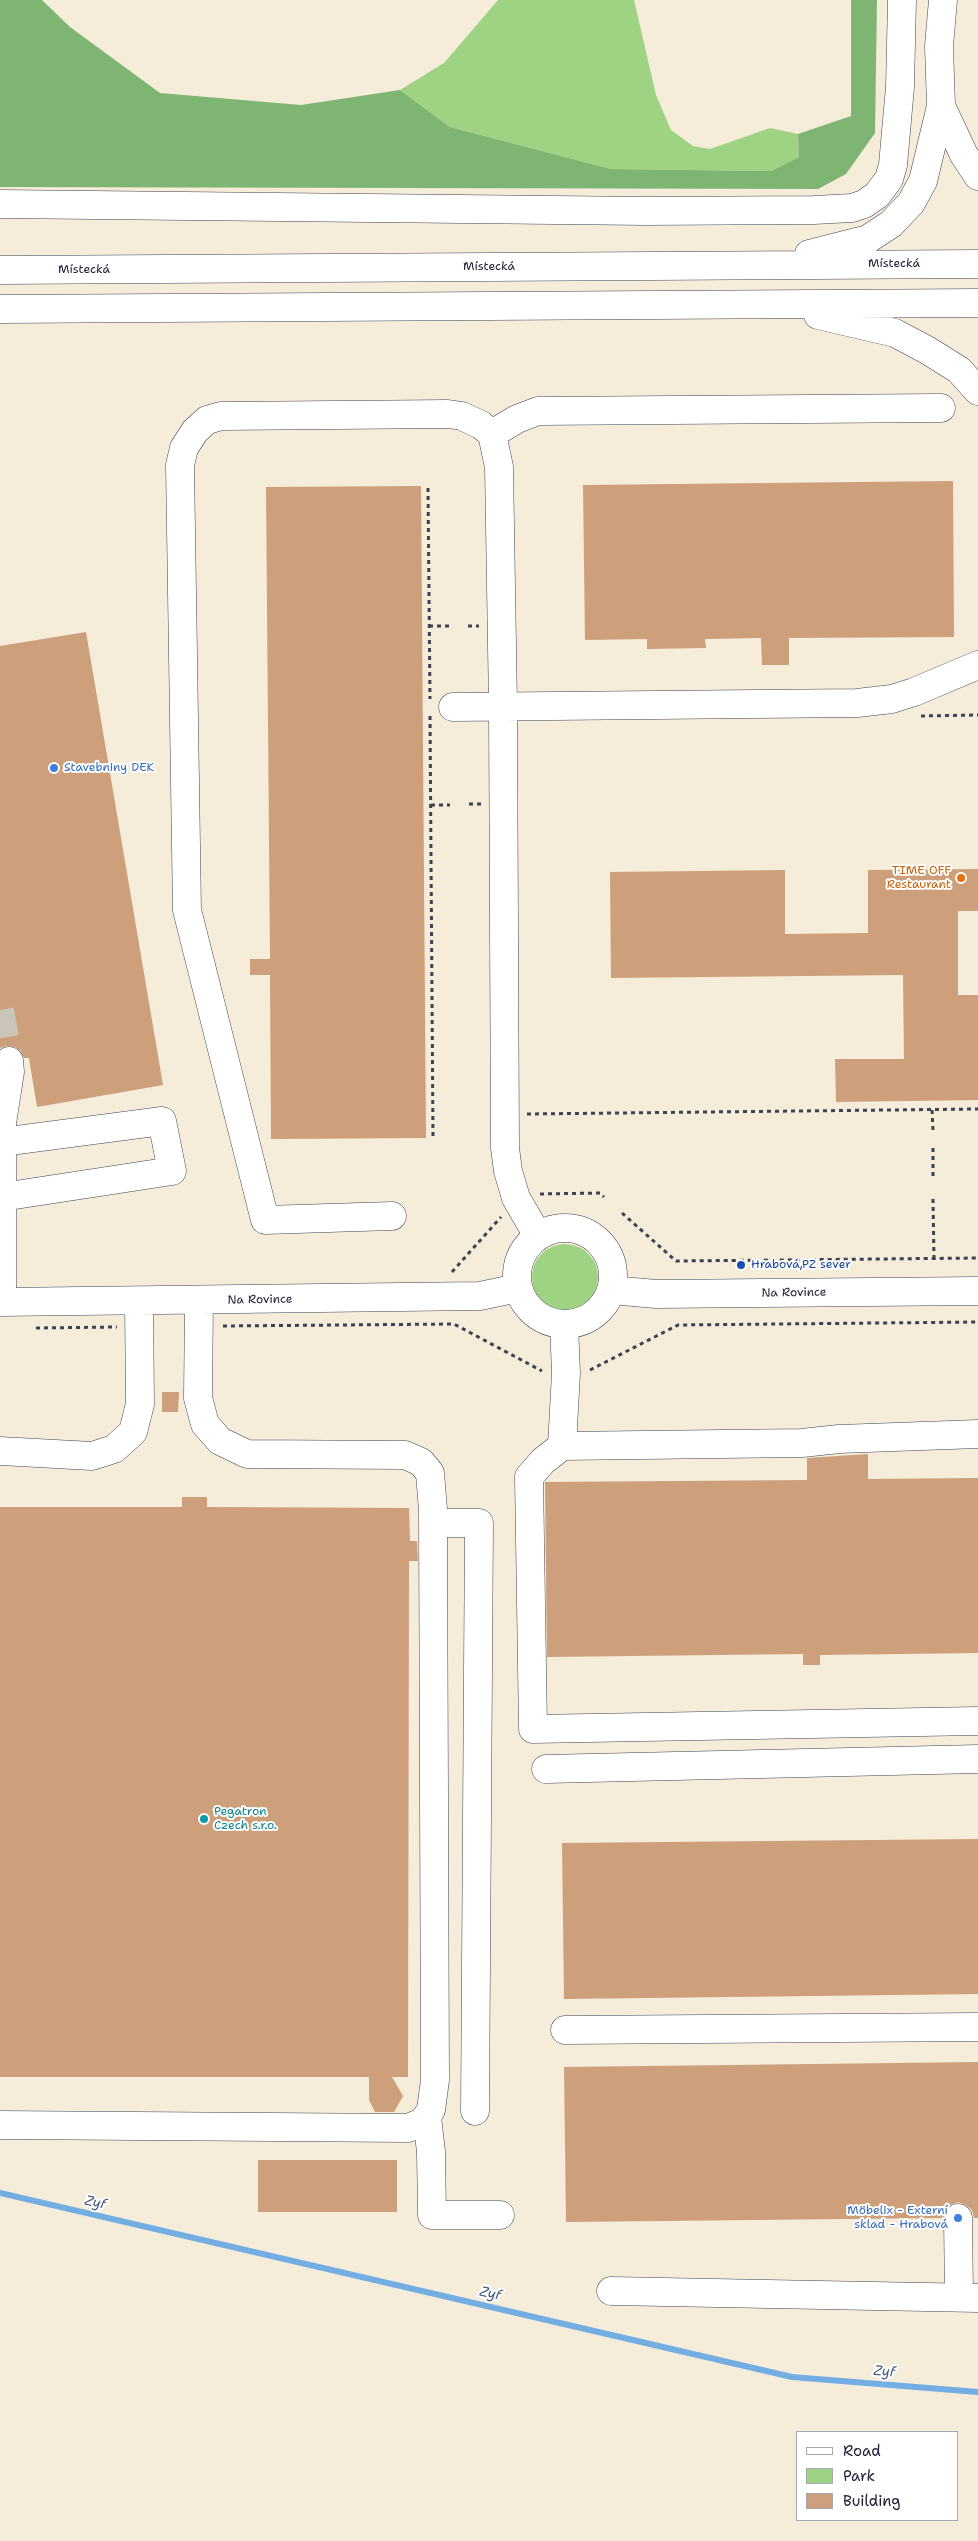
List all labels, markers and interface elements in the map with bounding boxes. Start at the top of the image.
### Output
street label: Místecká [868,257,920,271]
street label: Místecká [463,260,515,274]
street label: Místecká [58,263,110,277]
place label: Stavebniny DEK [64,761,154,775]
marker: Stavebniny DEK [48,762,60,774]
place label: TIME OFF Restaurant [887,864,951,892]
marker: TIME OFF Restaurant [955,872,967,884]
place label: Hrabová,PZ sever [751,1258,851,1272]
marker: Hrabová,PZ sever [735,1259,747,1271]
street label: Na Rovince [761,1285,827,1301]
street label: Na Rovince [227,1292,293,1308]
place label: Pegatron Czech s.r.o. [214,1805,277,1833]
marker: Pegatron Czech s.r.o. [198,1813,210,1825]
water label: Zyf [83,2192,107,2214]
place label: Möbelix - Externí sklad - Hrabová [847,2204,948,2232]
marker: Möbelix - Externí sklad - Hrabová [952,2212,964,2224]
water label: Zyf [478,2283,502,2305]
water label: Zyf [873,2363,895,2381]
legend [796,2431,958,2521]
text: Road [843,2441,881,2461]
text: Park [843,2466,875,2486]
text: Building [843,2491,900,2511]

